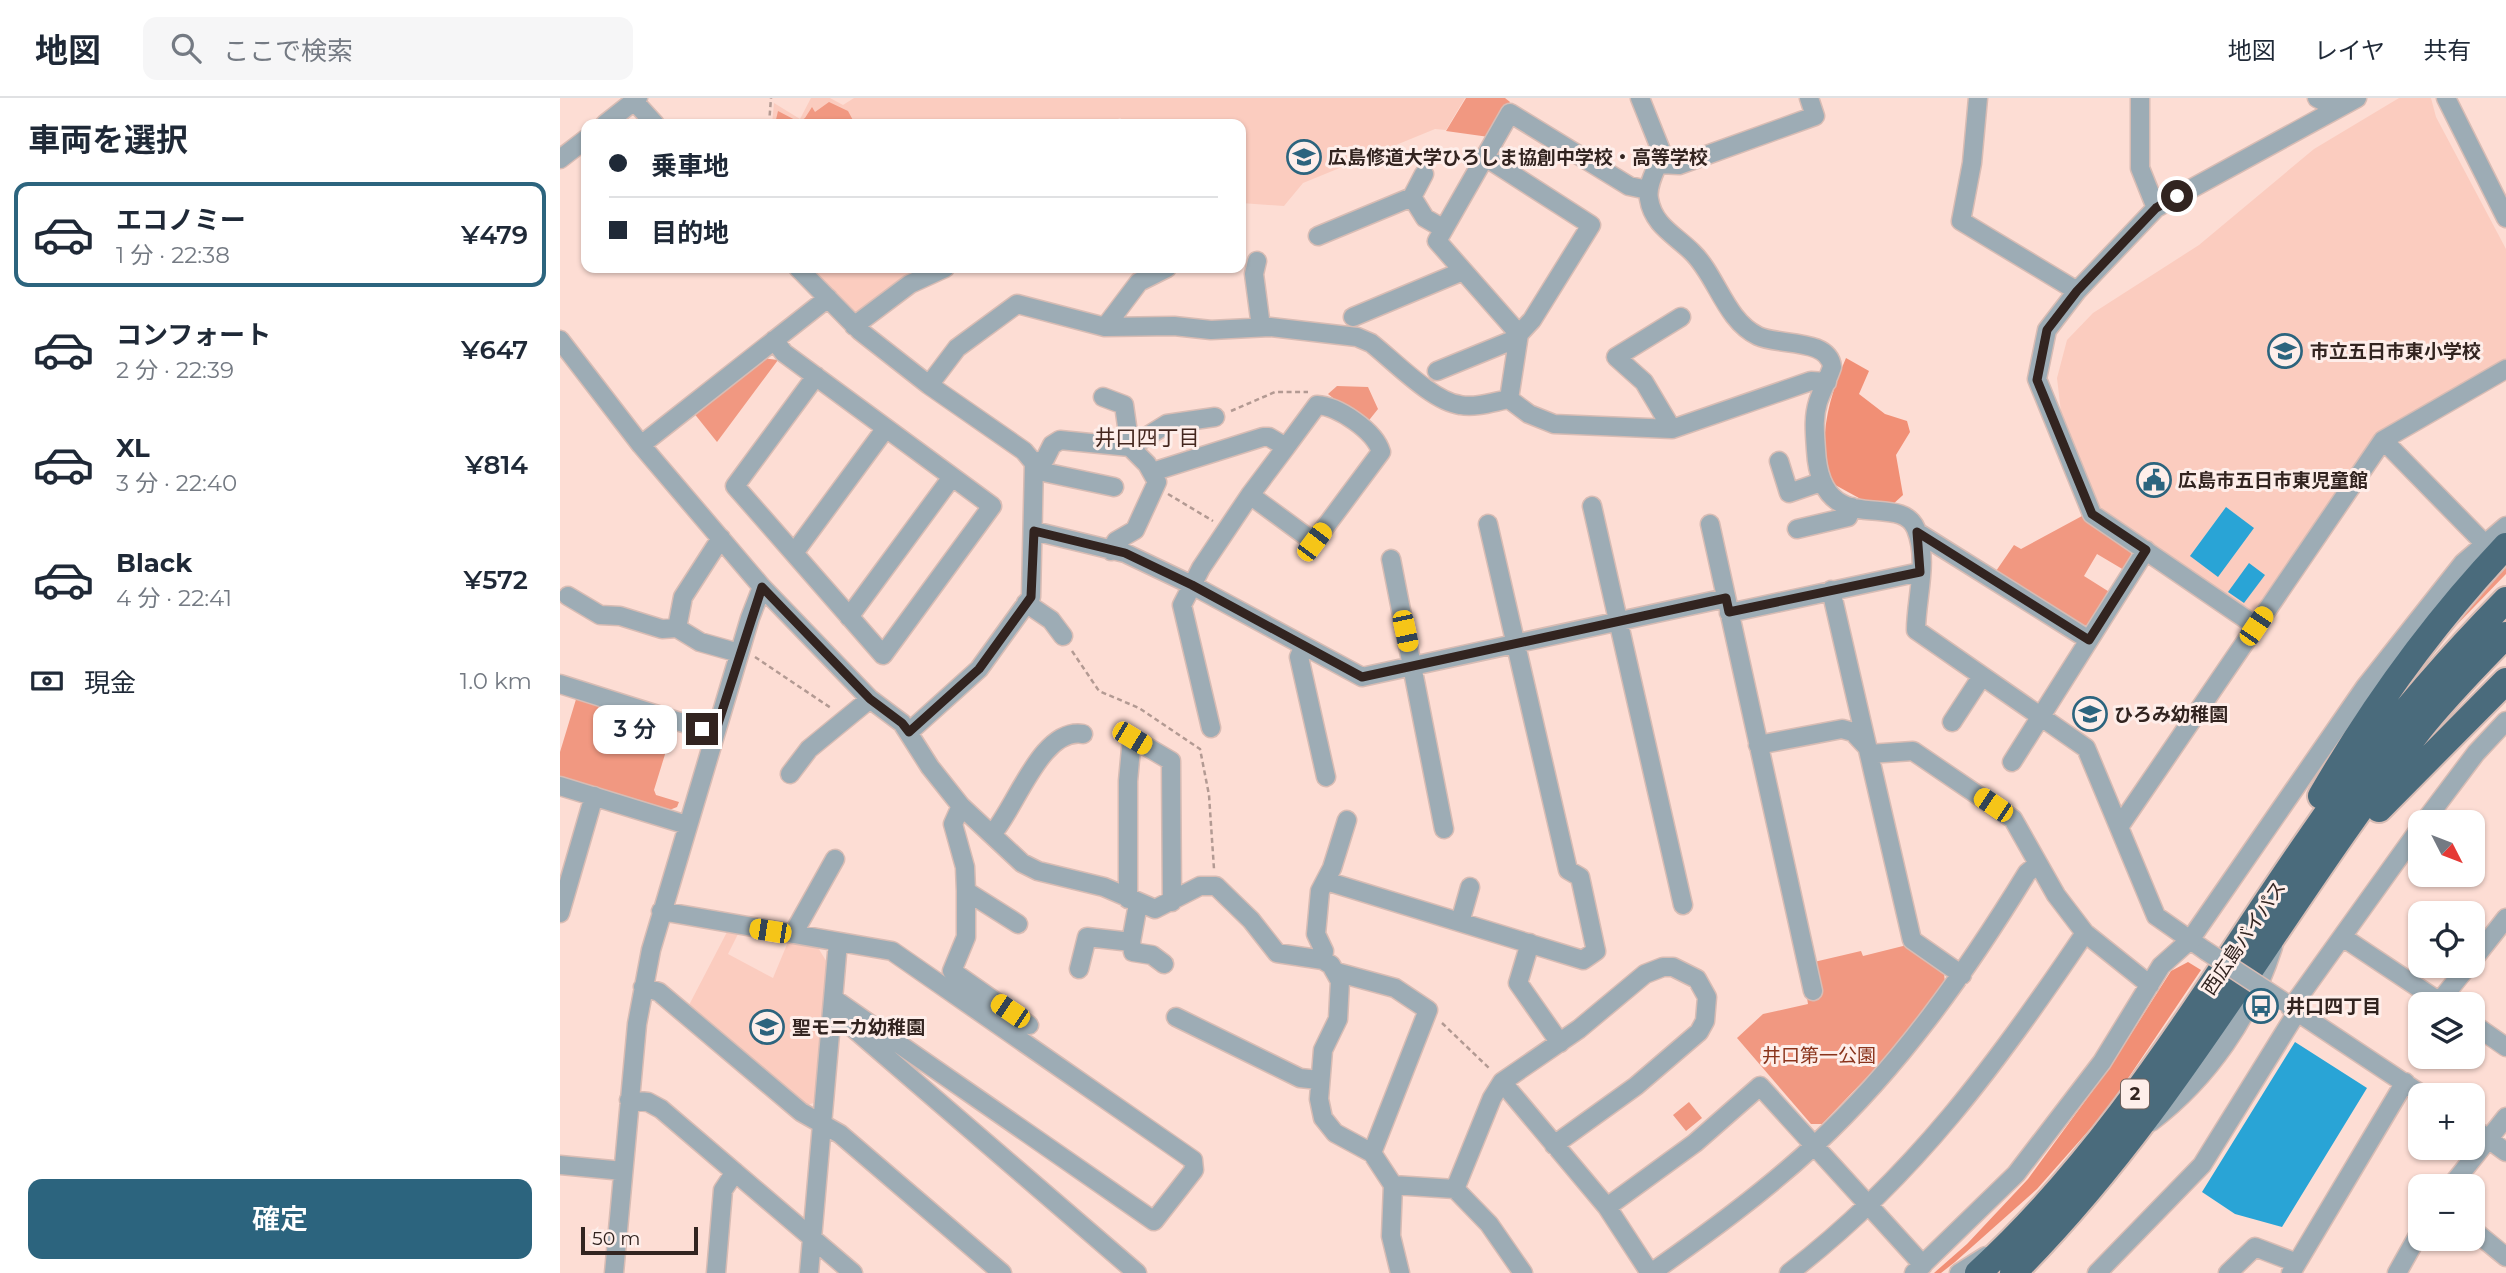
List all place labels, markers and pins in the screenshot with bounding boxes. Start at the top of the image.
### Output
school or university icon: 広島修道大学ひろしま協創中学校・高等学校 [1285,138,1323,176]
place label: 広島修道大学ひろしま協創中学校・高等学校 [1328,146,1708,169]
school or university icon: 市立五日市東小学校 [2266,332,2304,370]
place label: 市立五日市東小学校 [2310,340,2481,363]
public building icon: 広島市五日市東児童館 [2135,461,2173,499]
place label: 広島市五日市東児童館 [2178,469,2368,492]
school or university icon: ひろみ幼稚園 [2071,695,2109,733]
place label: ひろみ幼稚園 [2114,703,2228,726]
bus stop icon: 井口四丁目 [2242,987,2280,1025]
place label: 井口四丁目 [2286,995,2381,1018]
school or university icon: 聖モニカ幼稚園 [748,1008,786,1046]
place label: 聖モニカ幼稚園 [792,1016,925,1039]

